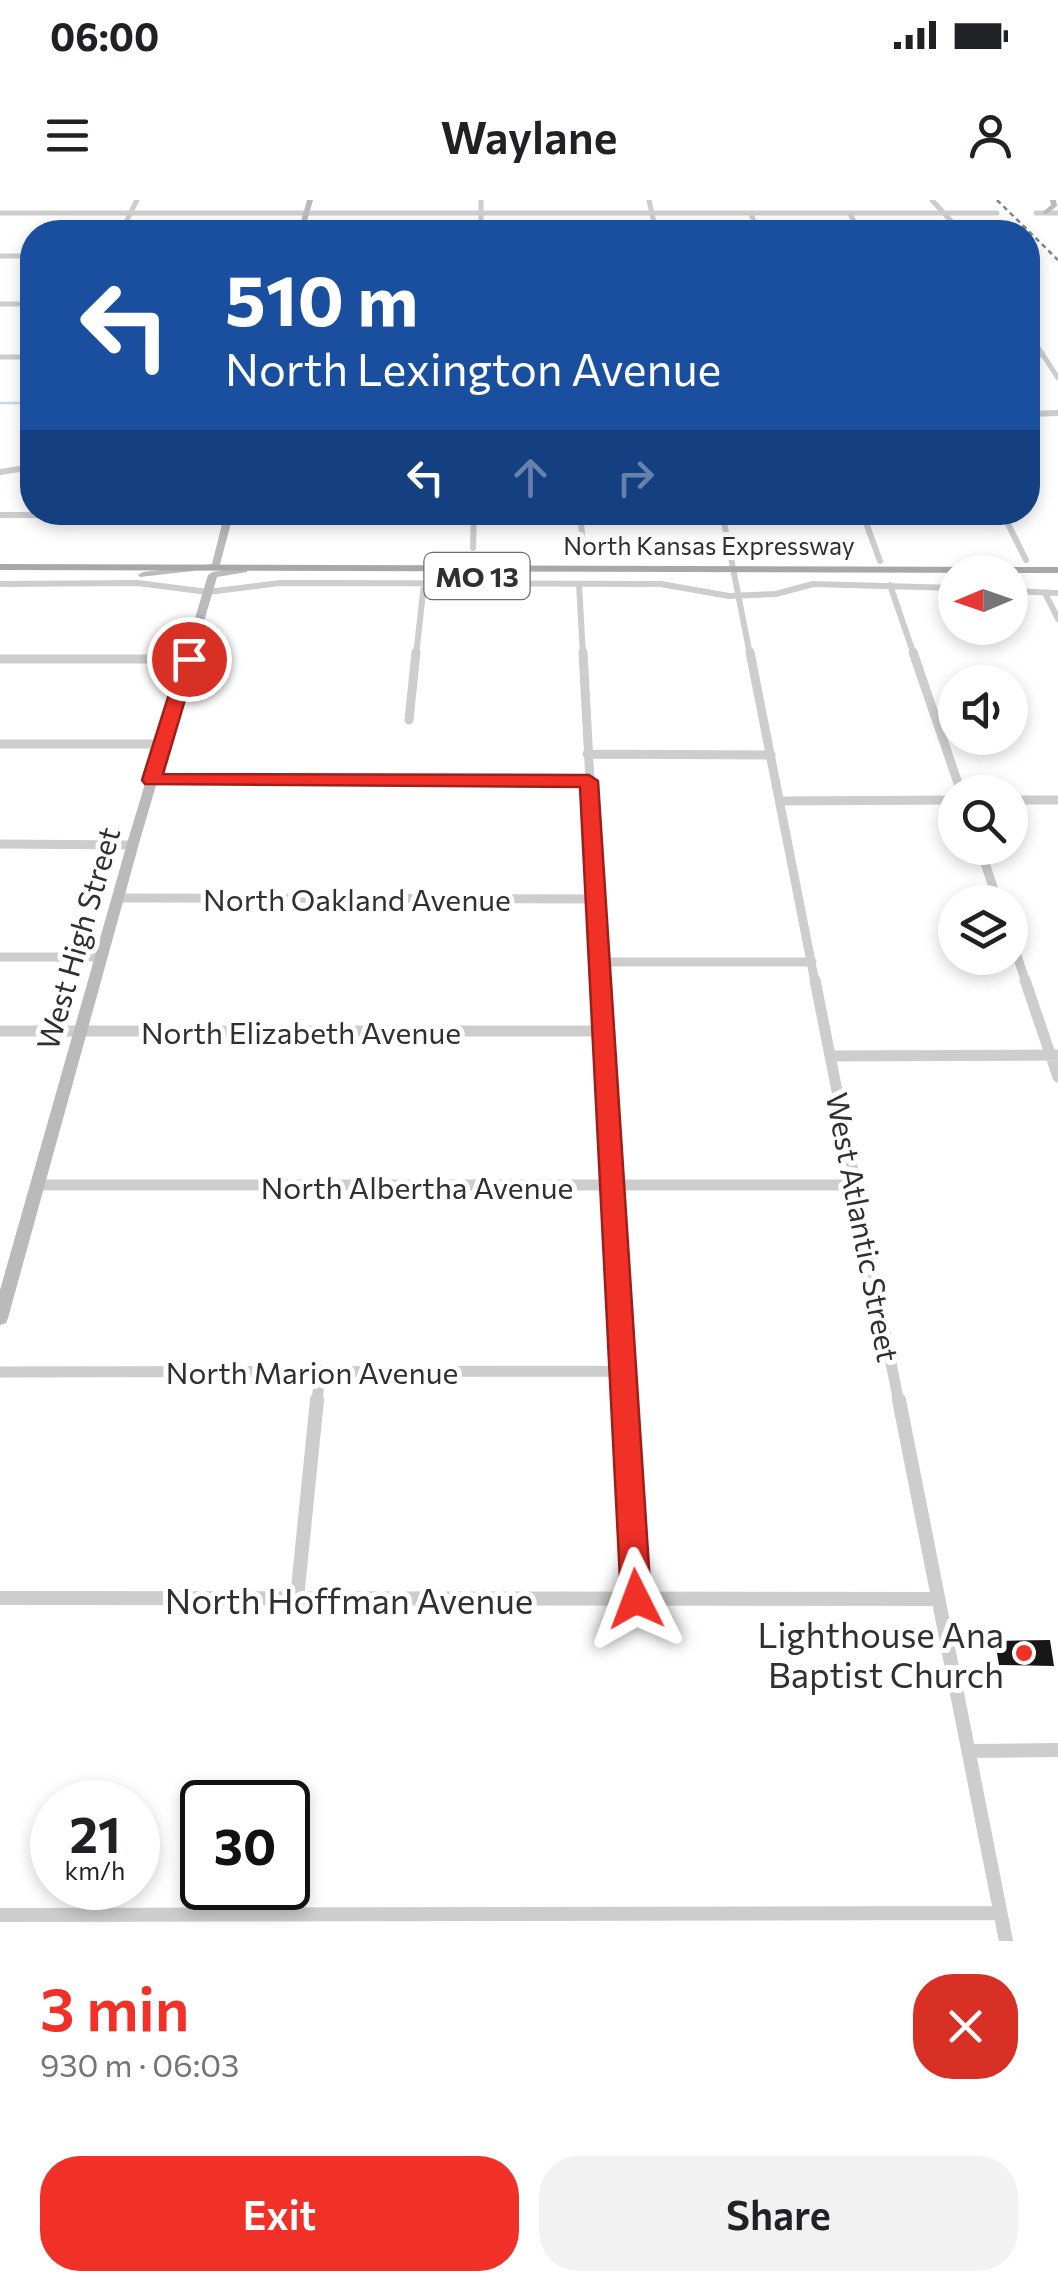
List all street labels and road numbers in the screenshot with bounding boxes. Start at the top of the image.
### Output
street label: North Kansas Expressway [563,530,855,560]
road number: MO 13 [424,553,530,599]
street label: West High Street [28,822,126,1054]
street label: North Oakland Avenue [203,880,511,917]
street label: North Elizabeth Avenue [141,1013,461,1050]
street label: West Atlantic Street [820,1089,908,1365]
street label: North Albertha Avenue [261,1168,573,1205]
street label: North Marion Avenue [166,1353,458,1390]
street label: North Hoffman Avenue [165,1578,533,1621]

